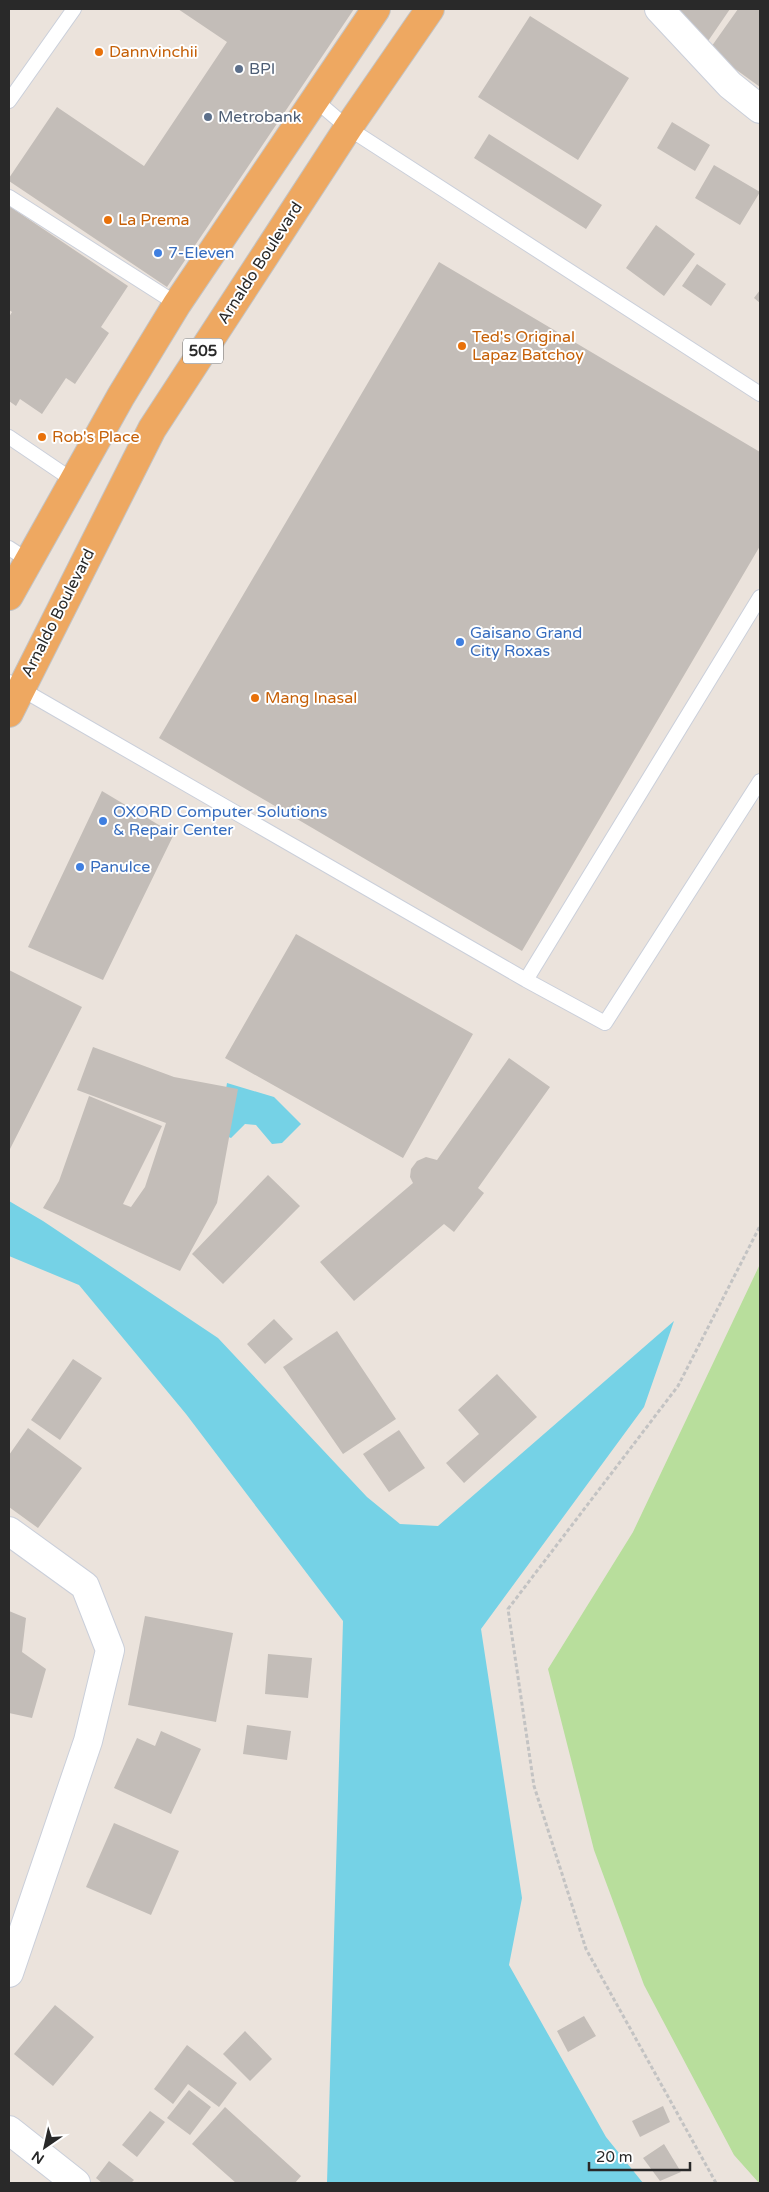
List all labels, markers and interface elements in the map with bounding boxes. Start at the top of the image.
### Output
place label: Dannvinchii [109,42,198,62]
marker: Dannvinchii [93,46,105,58]
place label: BPI [249,59,275,79]
marker: BPI [233,63,245,75]
place label: Metrobank [218,107,302,127]
marker: Metrobank [202,111,214,123]
street label: Arnaldo Boulevard [213,198,307,328]
place label: La Prema [118,210,190,230]
marker: La Prema [102,214,114,226]
place label: 7-Eleven [168,243,235,263]
marker: 7-Eleven [152,247,164,259]
place label: Ted's Original Lapaz Batchoy [472,327,584,365]
road number: 505 [183,338,223,364]
marker: Ted's Original Lapaz Batchoy [456,340,468,352]
place label: Rob's Place [52,427,140,447]
marker: Rob's Place [36,431,48,443]
street label: Arnaldo Boulevard [17,545,99,681]
place label: Gaisano Grand City Roxas [470,623,582,661]
marker: Gaisano Grand City Roxas [454,636,466,648]
place label: Mang Inasal [265,688,357,708]
marker: Mang Inasal [249,692,261,704]
place label: OXORD Computer Solutions & Repair Center [113,802,327,840]
marker: OXORD Computer Solutions & Repair Center [97,815,109,827]
place label: Panulce [90,857,150,877]
marker: Panulce [74,861,86,873]
north arrow [20,2122,70,2172]
scale bar [589,2140,690,2172]
text: N [29,2147,47,2168]
text: 20 m [596,2148,633,2166]

